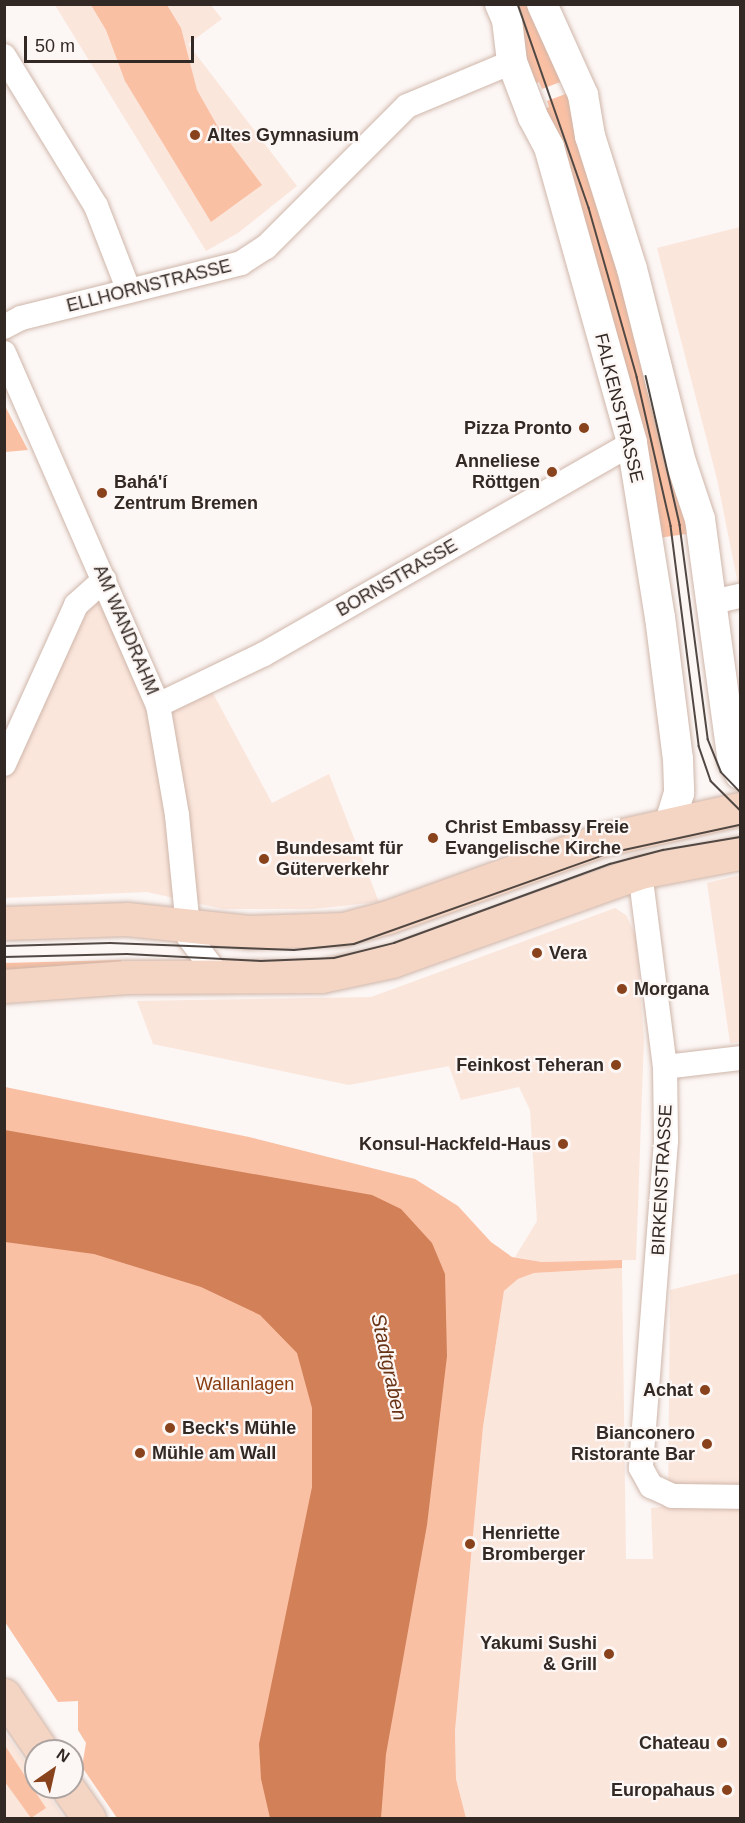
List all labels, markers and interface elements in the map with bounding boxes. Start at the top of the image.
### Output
scale bar [27,24,196,62]
text: 50 m [35,36,75,56]
place label: Altes Gymnasium [207,124,359,146]
marker: Altes Gymnasium [188,128,202,142]
street label: ELLHORNSTRASSE [64,255,234,317]
street label: FALKENSTRASSE [590,331,648,485]
place label: Pizza Pronto [464,417,572,439]
marker: Pizza Pronto [577,421,591,435]
place label: Anneliese Röttgen [455,451,540,494]
marker: Anneliese Röttgen [545,465,559,479]
place label: Bahá'í Zentrum Bremen [114,472,258,514]
marker: Bahá'í Zentrum Bremen [95,486,109,500]
street label: BORNSTRASSE [333,535,461,621]
street label: AM WANDRAHM [89,562,163,698]
place label: Christ Embassy Freie Evangelische Kirche [445,817,629,860]
marker: Christ Embassy Freie Evangelische Kirche [426,831,440,845]
place label: Bundesamt für Güterverkehr [276,838,403,880]
marker: Bundesamt für Güterverkehr [257,852,271,866]
place label: Vera [549,942,587,964]
marker: Vera [530,946,544,960]
place label: Morgana [634,978,709,1000]
marker: Morgana [615,982,629,996]
place label: Feinkost Teheran [456,1054,604,1076]
marker: Feinkost Teheran [609,1058,623,1072]
street label: BIRKENSTRASSE [647,1104,677,1256]
place label: Konsul-Hackfeld-Haus [359,1133,551,1155]
marker: Konsul-Hackfeld-Haus [556,1137,570,1151]
water label: Stadtgraben [366,1311,412,1423]
park label: Wallanlagen [196,1373,294,1395]
place label: Achat [643,1379,693,1401]
marker: Achat [698,1383,712,1397]
place label: Beck's Mühle [182,1417,296,1439]
marker: Beck's Mühle [163,1421,177,1435]
place label: Bianconero Ristorante Bar [571,1423,695,1466]
marker: Bianconero Ristorante Bar [700,1437,714,1451]
place label: Mühle am Wall [152,1442,276,1464]
marker: Mühle am Wall [133,1446,147,1460]
place label: Henriette Bromberger [482,1523,585,1565]
marker: Henriette Bromberger [463,1537,477,1551]
place label: Yakumi Sushi & Grill [480,1633,597,1676]
marker: Yakumi Sushi & Grill [602,1647,616,1661]
place label: Chateau [639,1732,710,1754]
marker: Chateau [715,1736,729,1750]
north arrow [24,1739,84,1799]
text: N [54,1745,73,1766]
place label: Europahaus [611,1779,715,1801]
marker: Europahaus [720,1783,734,1797]

